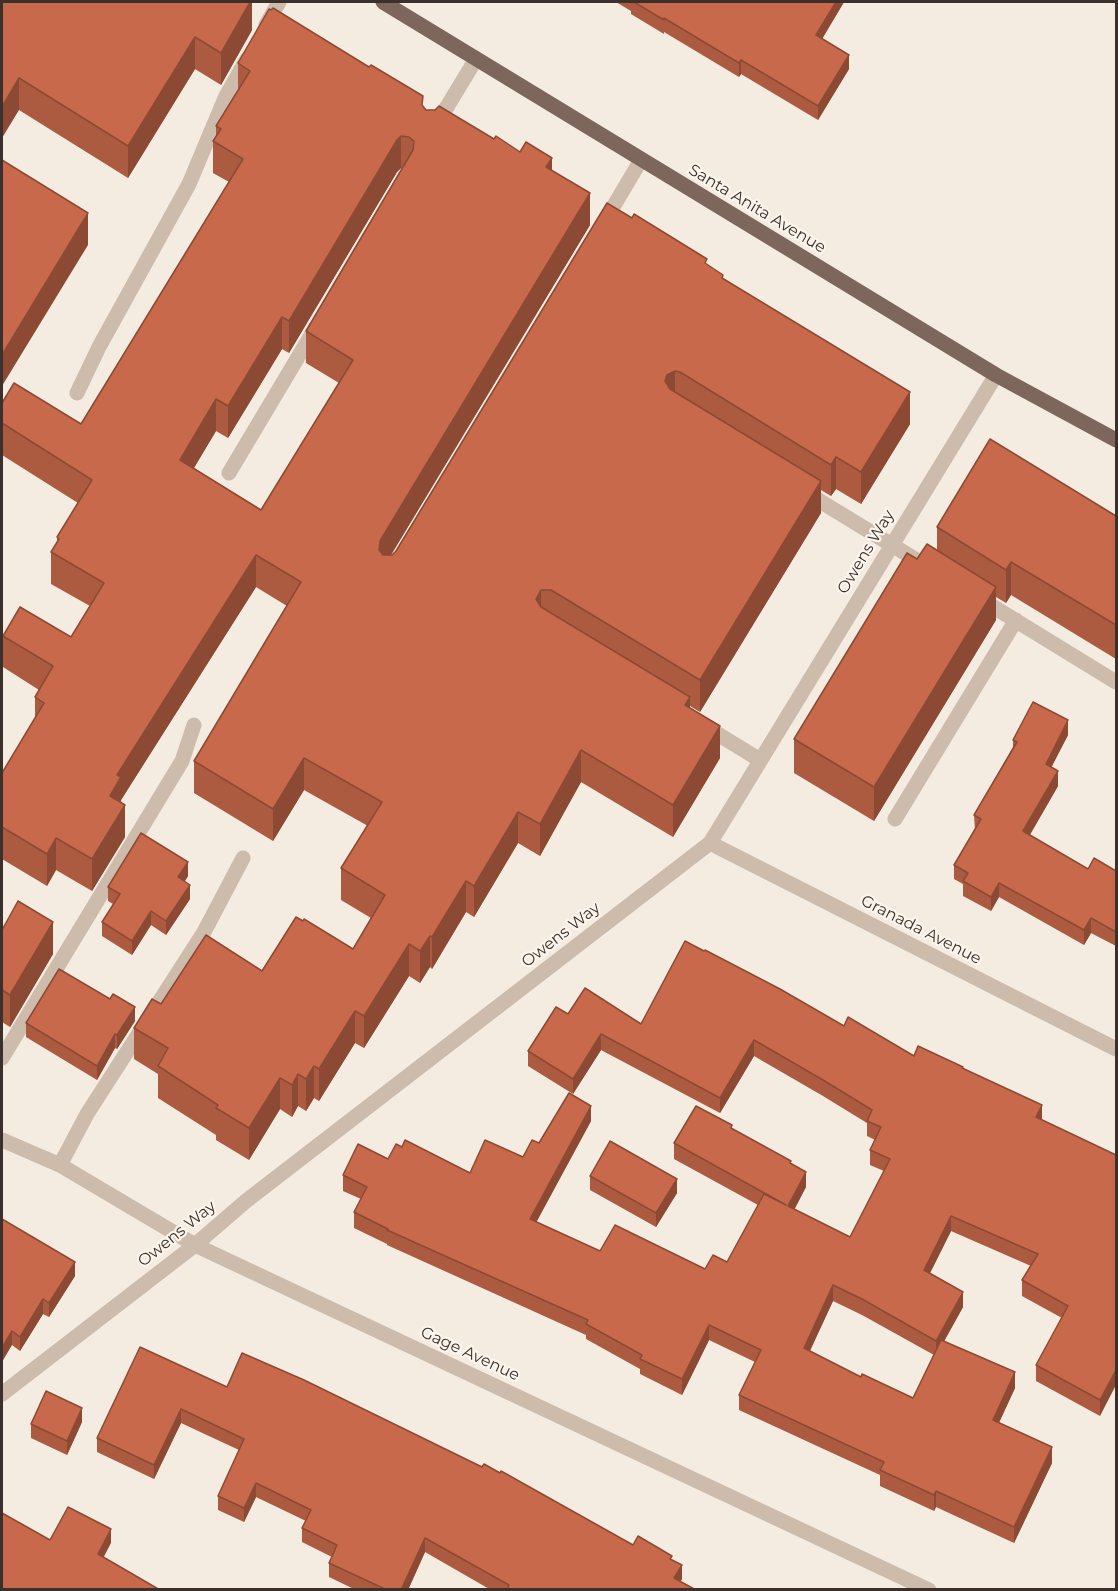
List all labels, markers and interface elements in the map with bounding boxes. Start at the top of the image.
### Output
street label: Santa Anita Avenue [685,160,829,258]
street label: Owens Way [833,507,899,597]
street label: Granada Avenue [858,891,984,969]
street label: Owens Way [518,898,604,972]
street label: Owens Way [134,1197,220,1271]
street label: Gage Avenue [417,1323,523,1385]

